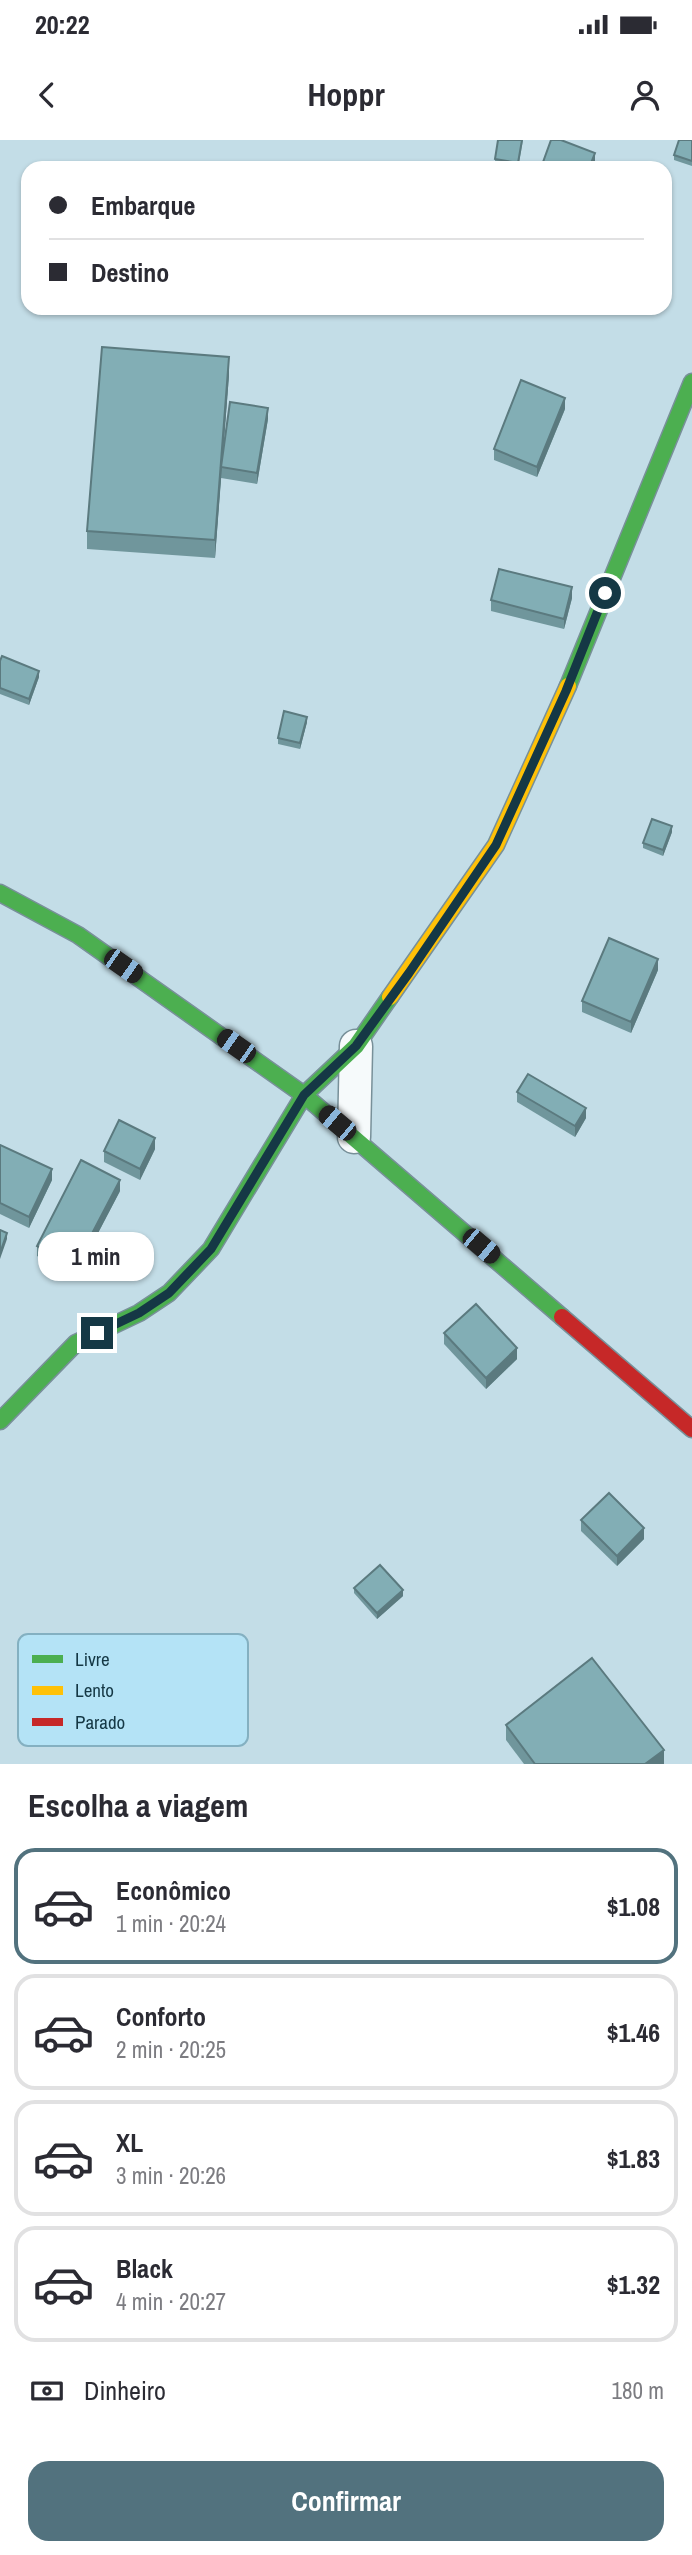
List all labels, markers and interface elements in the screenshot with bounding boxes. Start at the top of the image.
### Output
text: 20:22 [35,7,90,42]
text: Hoppr [307,73,385,116]
icon: back [28,76,66,114]
icon: person [626,76,664,114]
text: Embarque [91,188,195,223]
text: Destino [91,255,169,290]
route start [589,577,621,609]
car [100,945,147,987]
car [213,1025,260,1067]
car [315,1101,360,1145]
car [459,1224,504,1268]
callout: 1 min [39,1232,155,1280]
text: 1 min [71,1241,121,1272]
route end [81,1317,113,1349]
legend [18,1634,248,1746]
text: Livre [75,1646,110,1672]
text: Lento [75,1677,114,1703]
text: Parado [75,1709,125,1735]
text: Escolha a viagem [28,1784,248,1827]
text: Econômico [116,1873,231,1908]
icon: car [32,1875,95,1938]
text: $1.08 [607,1889,660,1924]
text: 1 min · 20:24 [116,1908,226,1939]
text: Conforto [116,1999,206,2034]
icon: car [32,2001,95,2064]
text: $1.46 [607,2015,660,2050]
text: 2 min · 20:25 [116,2034,226,2065]
text: XL [116,2125,143,2160]
icon: car [32,2127,95,2190]
text: $1.83 [607,2141,660,2176]
text: 3 min · 20:26 [116,2160,226,2191]
text: Black [116,2251,173,2286]
icon: car [32,2253,95,2316]
text: $1.32 [607,2267,660,2302]
text: 4 min · 20:27 [116,2286,226,2317]
icon: cash [28,2372,66,2410]
text: Dinheiro [84,2373,166,2408]
text: 180 m [612,2375,664,2406]
button: Confirmar [28,2461,664,2541]

